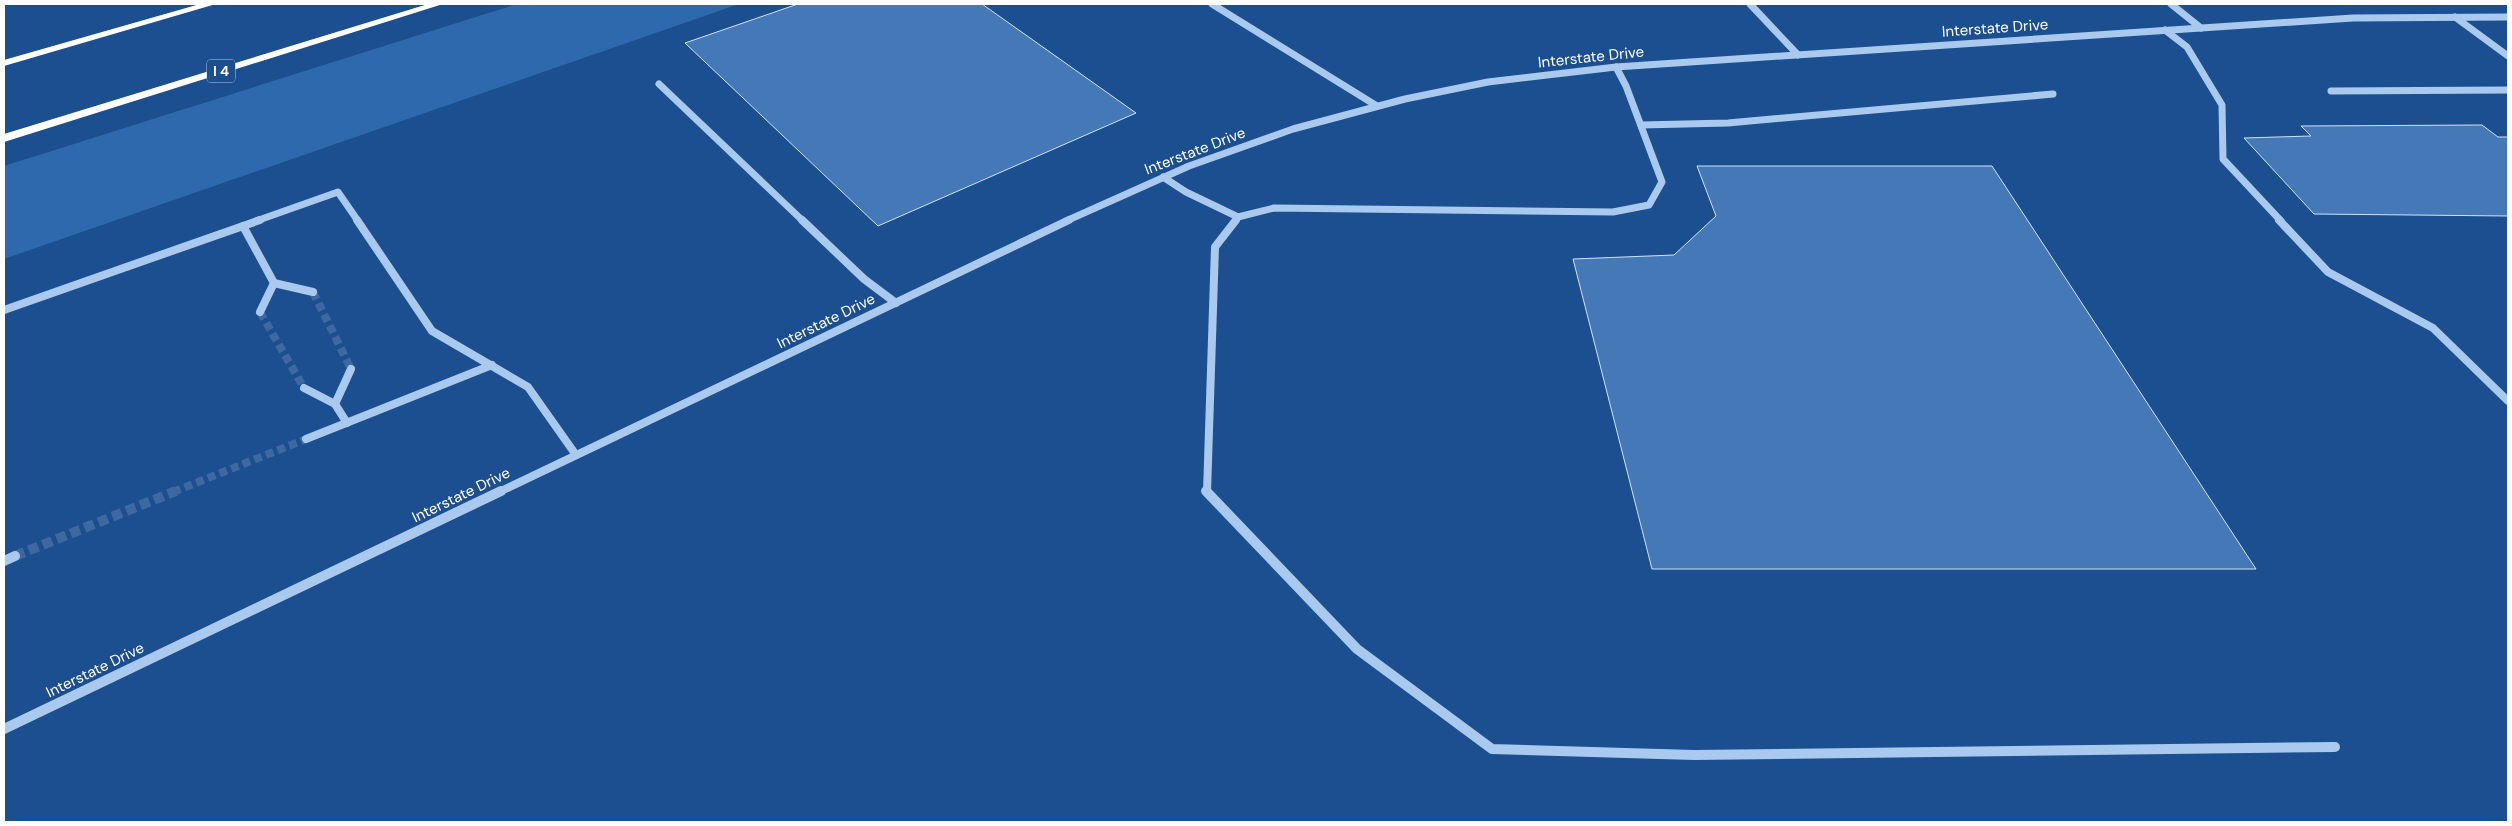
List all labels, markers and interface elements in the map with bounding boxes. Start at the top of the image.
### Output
street label: Interstate Drive [1941,14,2049,42]
street label: Interstate Drive [1537,41,1645,73]
road number: I 4 [207,59,235,82]
street label: Interstate Drive [1142,123,1248,179]
street label: Interstate Drive [774,289,878,353]
street label: Interstate Drive [409,463,513,527]
street label: Interstate Drive [43,638,147,702]

